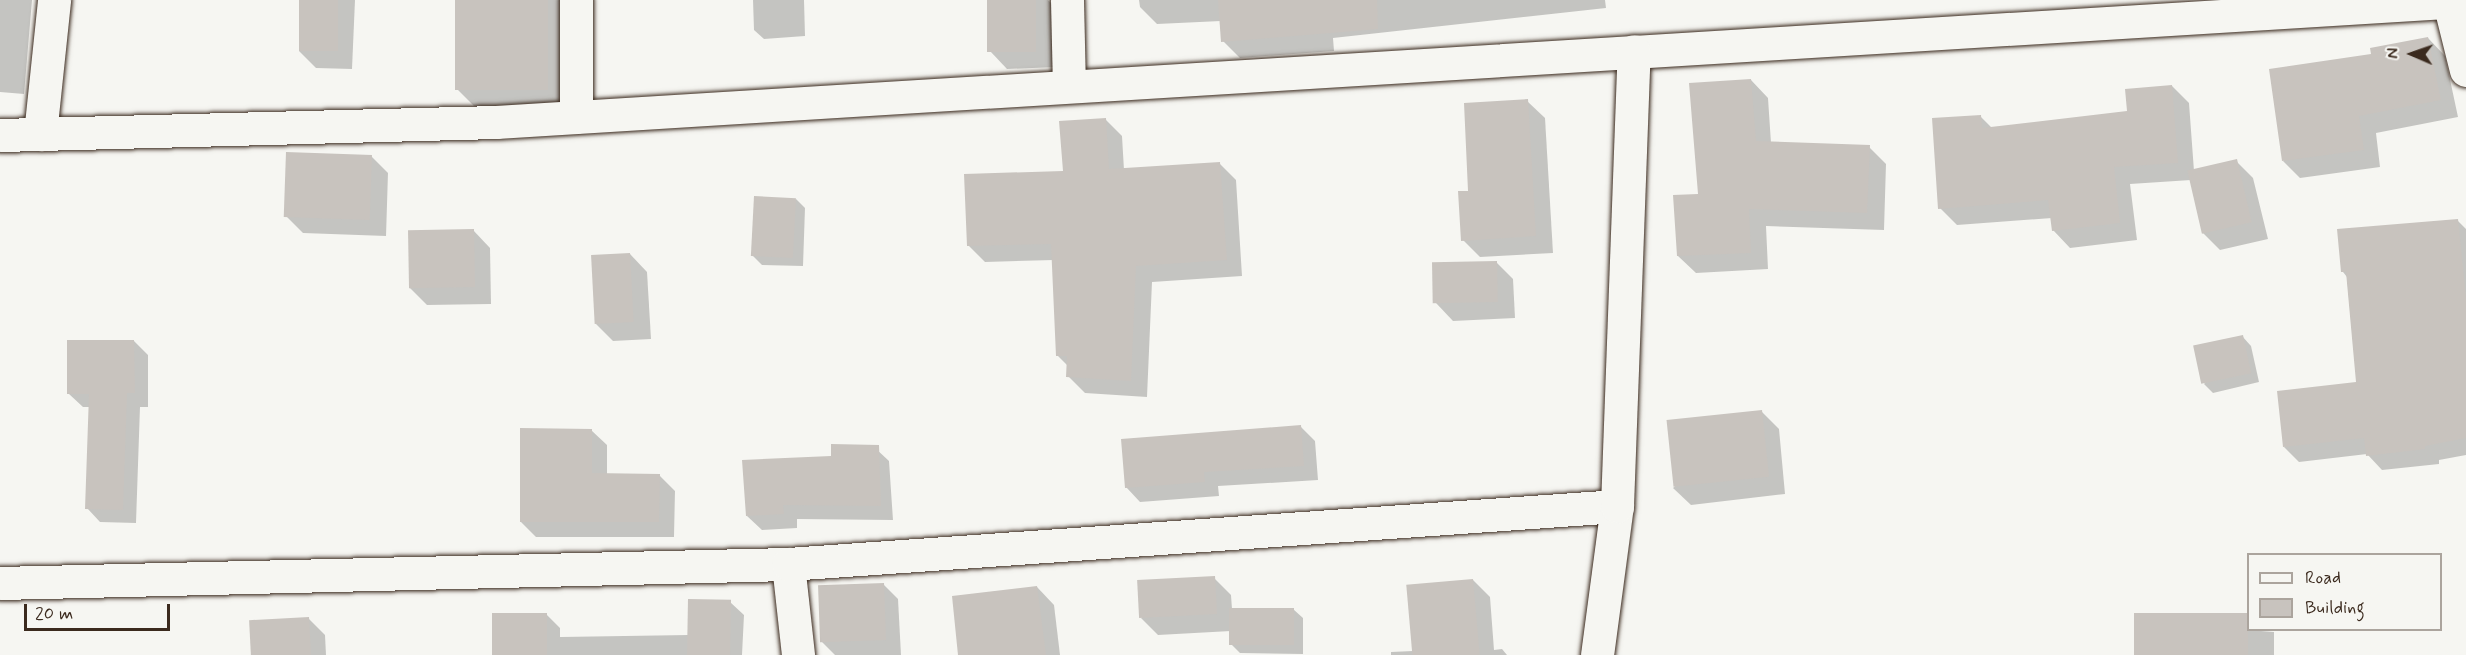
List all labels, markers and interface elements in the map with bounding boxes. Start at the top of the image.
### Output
north arrow [2382,24,2442,84]
text: N [2383,48,2404,59]
legend [2247,553,2442,631]
text: Road [2305,566,2341,590]
scale bar [27,592,172,630]
text: Building [2305,596,2365,620]
text: 20 m [35,602,73,626]

